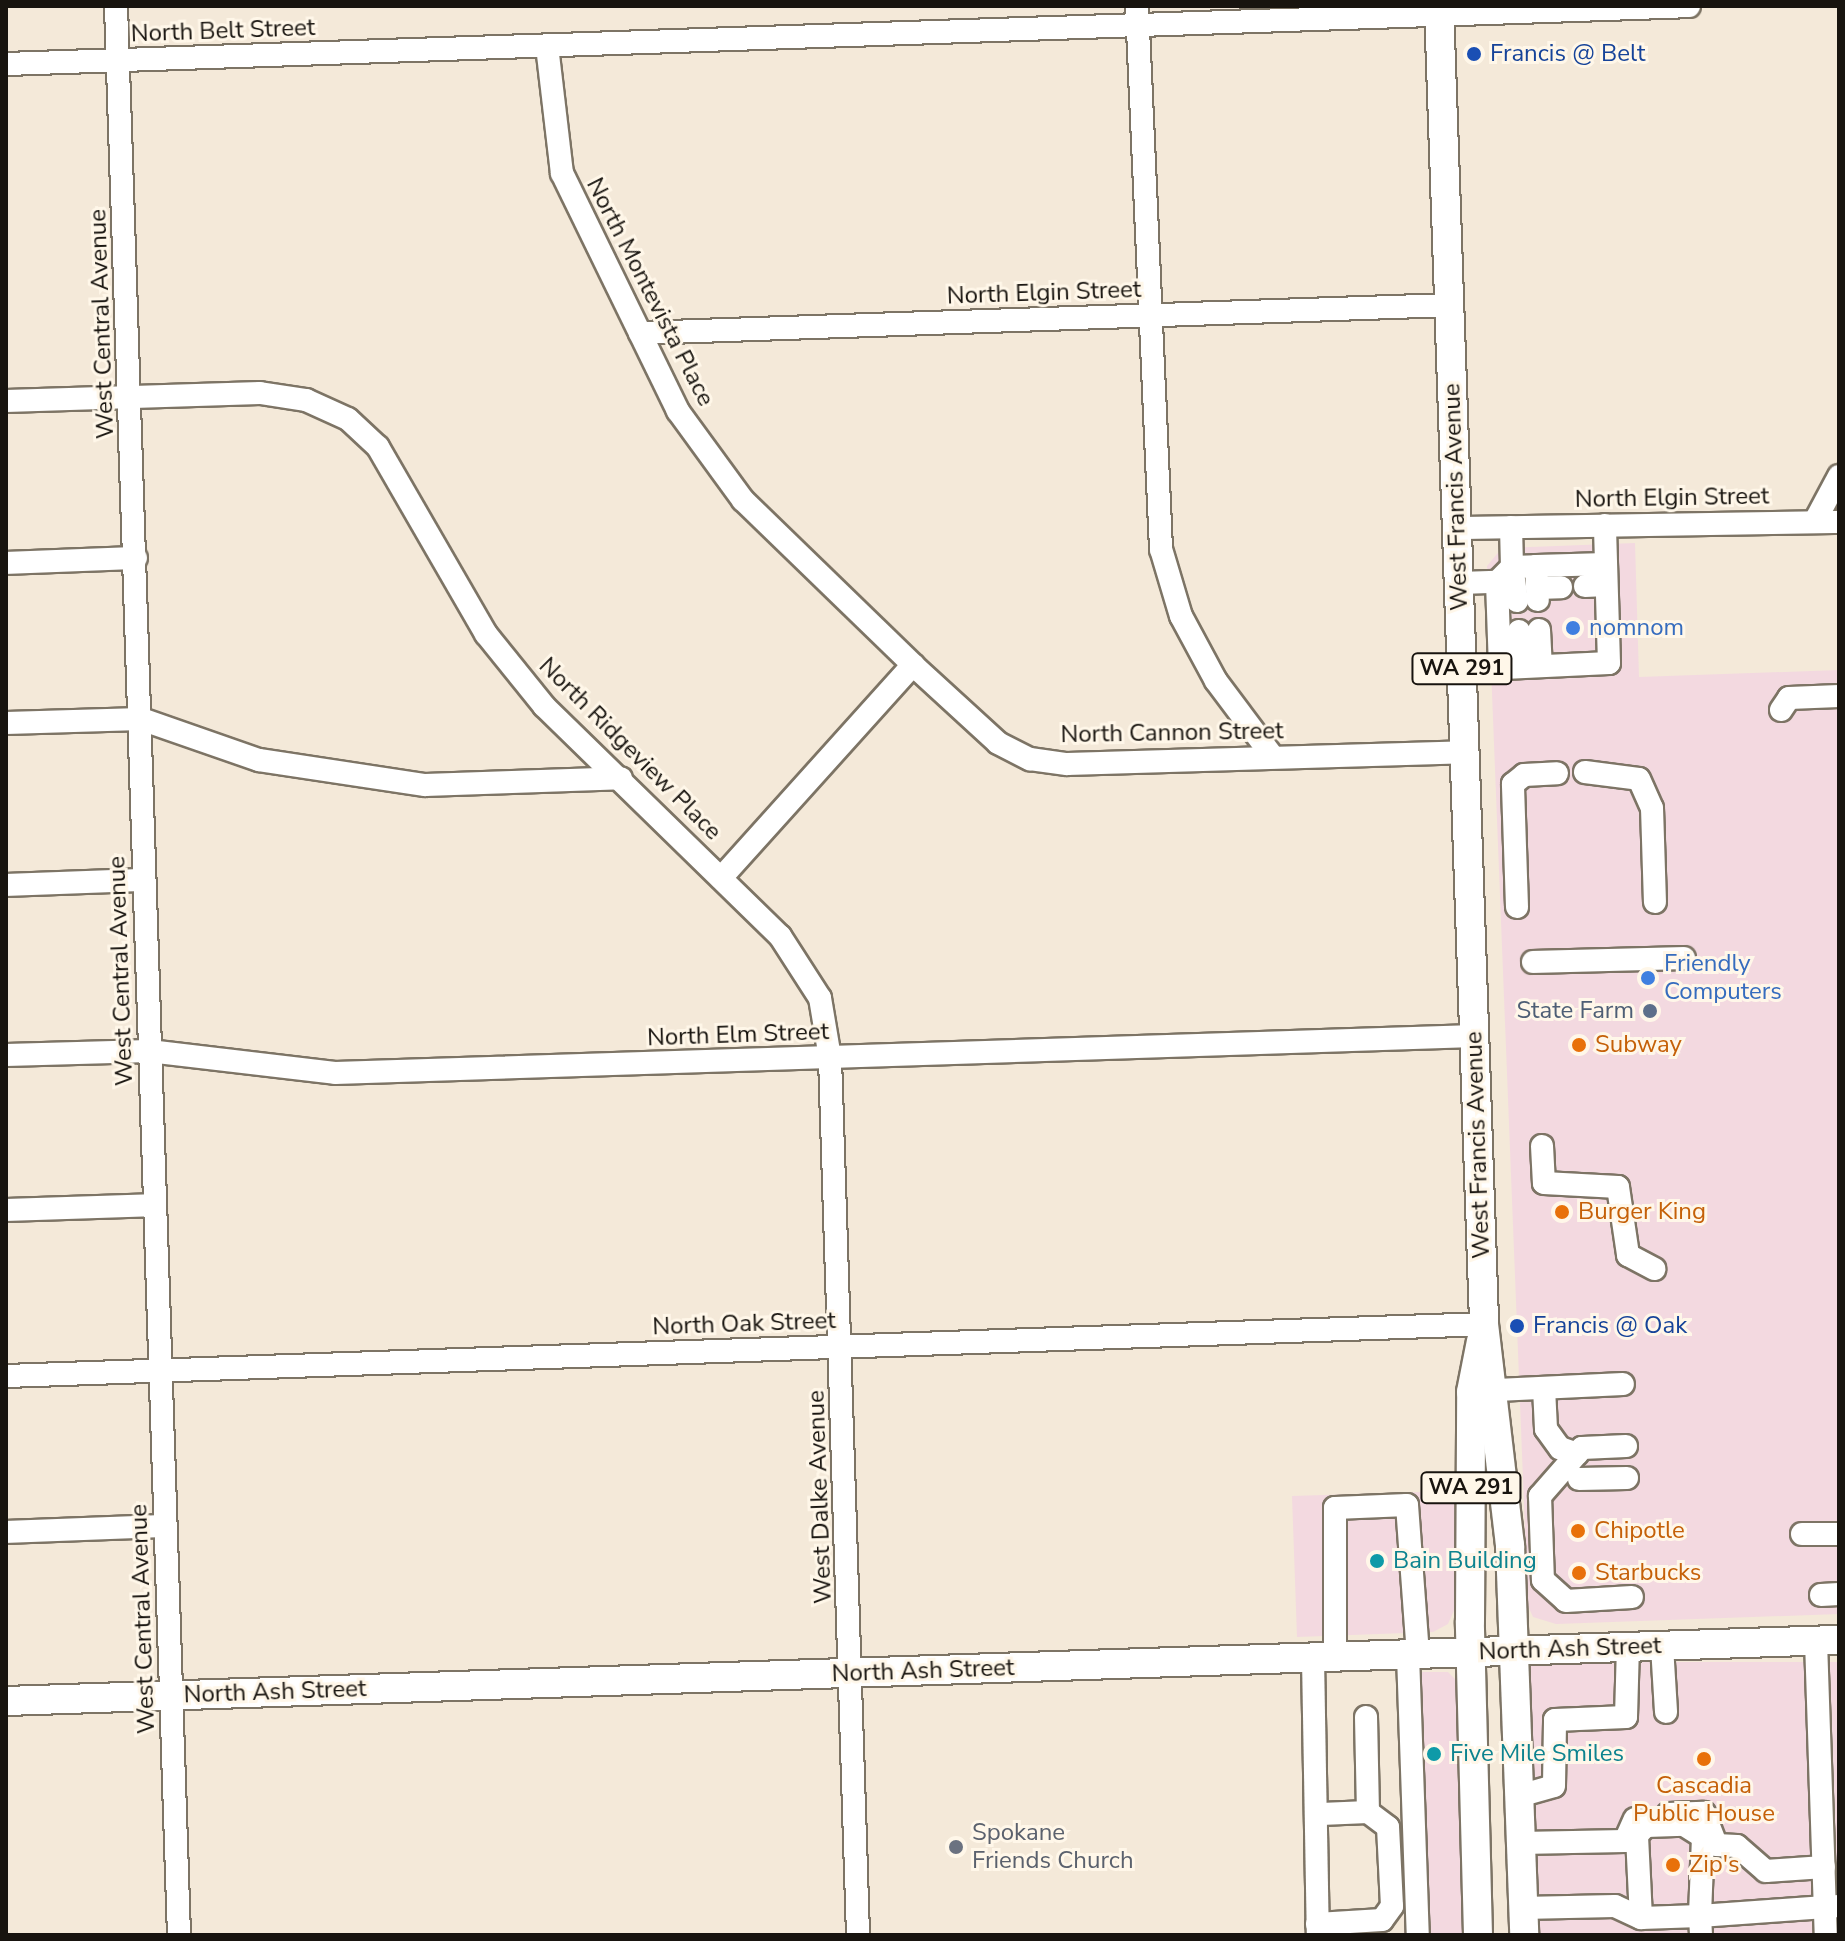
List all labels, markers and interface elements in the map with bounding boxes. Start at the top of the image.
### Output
street label: North Belt Street [130,13,316,49]
place label: Francis @ Belt [1490,40,1645,68]
marker: Francis @ Belt [1465,45,1483,63]
street label: North Montevista Place [580,173,720,411]
street label: West Central Avenue [84,209,120,439]
street label: North Elgin Street [946,275,1142,311]
street label: West Francis Avenue [1438,383,1474,611]
street label: North Elgin Street [1575,482,1769,514]
place label: nomnom [1589,614,1684,642]
marker: nomnom [1564,619,1582,637]
road number: WA 291 [1410,651,1514,687]
street label: North Ridgeview Place [533,652,727,846]
street label: North Cannon Street [1060,717,1284,749]
street label: West Central Avenue [103,856,139,1086]
place label: Friendly Computers [1664,950,1782,1006]
marker: Friendly Computers [1639,969,1657,987]
place label: State Farm [1516,997,1634,1025]
marker: State Farm [1641,1002,1659,1020]
street label: North Elm Street [647,1017,829,1053]
street label: West Francis Avenue [1460,1031,1496,1259]
place label: Subway [1595,1031,1682,1059]
marker: Subway [1570,1036,1588,1054]
place label: Burger King [1578,1198,1706,1226]
marker: Burger King [1553,1203,1571,1221]
street label: North Oak Street [652,1306,836,1342]
place label: Francis @ Oak [1533,1312,1687,1340]
marker: Francis @ Oak [1508,1317,1526,1335]
street label: West Dalke Avenue [802,1390,838,1604]
road number: WA 291 [1419,1470,1523,1506]
street label: West Central Avenue [125,1504,161,1734]
place label: Chipotle [1594,1517,1685,1545]
marker: Chipotle [1569,1522,1587,1540]
place label: Bain Building [1393,1547,1537,1575]
marker: Bain Building [1368,1552,1386,1570]
place label: Starbucks [1595,1559,1701,1587]
marker: Starbucks [1570,1564,1588,1582]
street label: North Ash Street [1478,1631,1662,1667]
street label: North Ash Street [831,1653,1015,1689]
street label: North Ash Street [183,1674,367,1710]
place label: Five Mile Smiles [1450,1740,1624,1768]
marker: Five Mile Smiles [1425,1745,1443,1763]
marker: Cascadia Public House [1695,1750,1713,1768]
place label: Cascadia Public House [1633,1772,1775,1828]
place label: Spokane Friends Church [972,1819,1134,1875]
marker: Spokane Friends Church [947,1838,965,1856]
place label: Zip's [1689,1851,1740,1879]
marker: Zip's [1664,1856,1682,1874]

